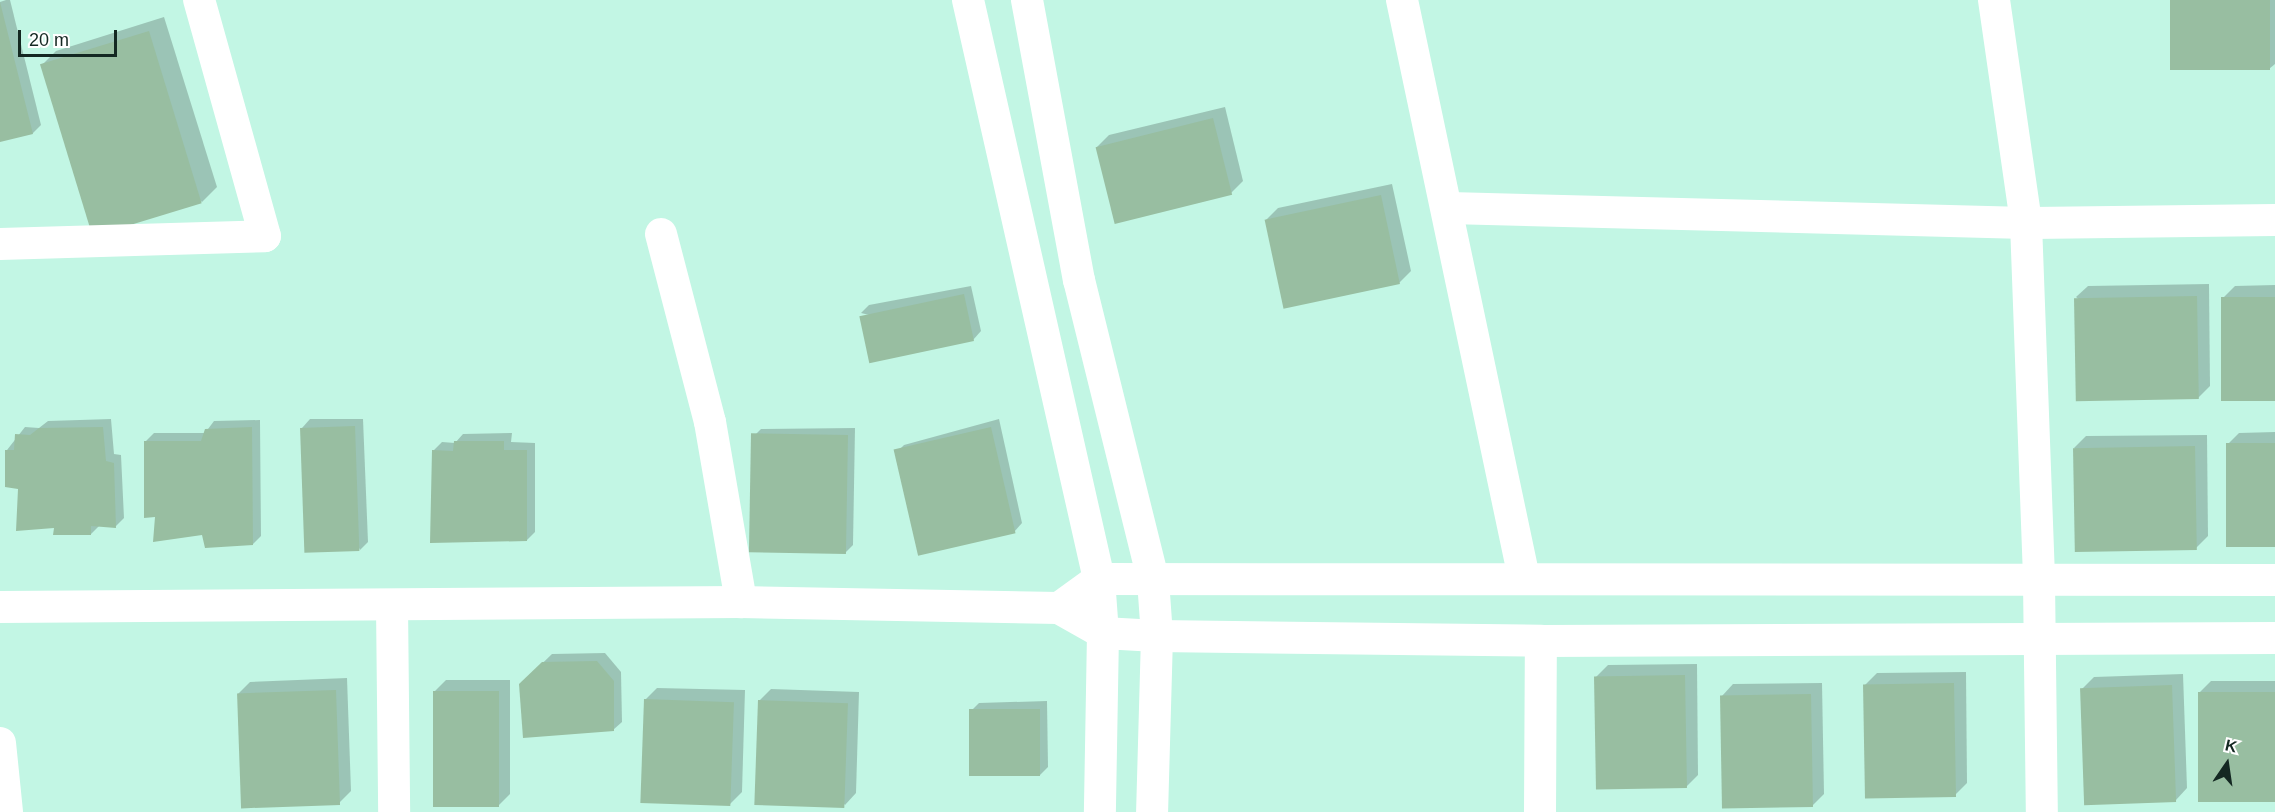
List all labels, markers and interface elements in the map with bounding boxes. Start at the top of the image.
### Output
scale bar [21,18,120,56]
text: 20 m [29,30,69,50]
north arrow [2197,734,2257,794]
text: K [2224,736,2239,756]

